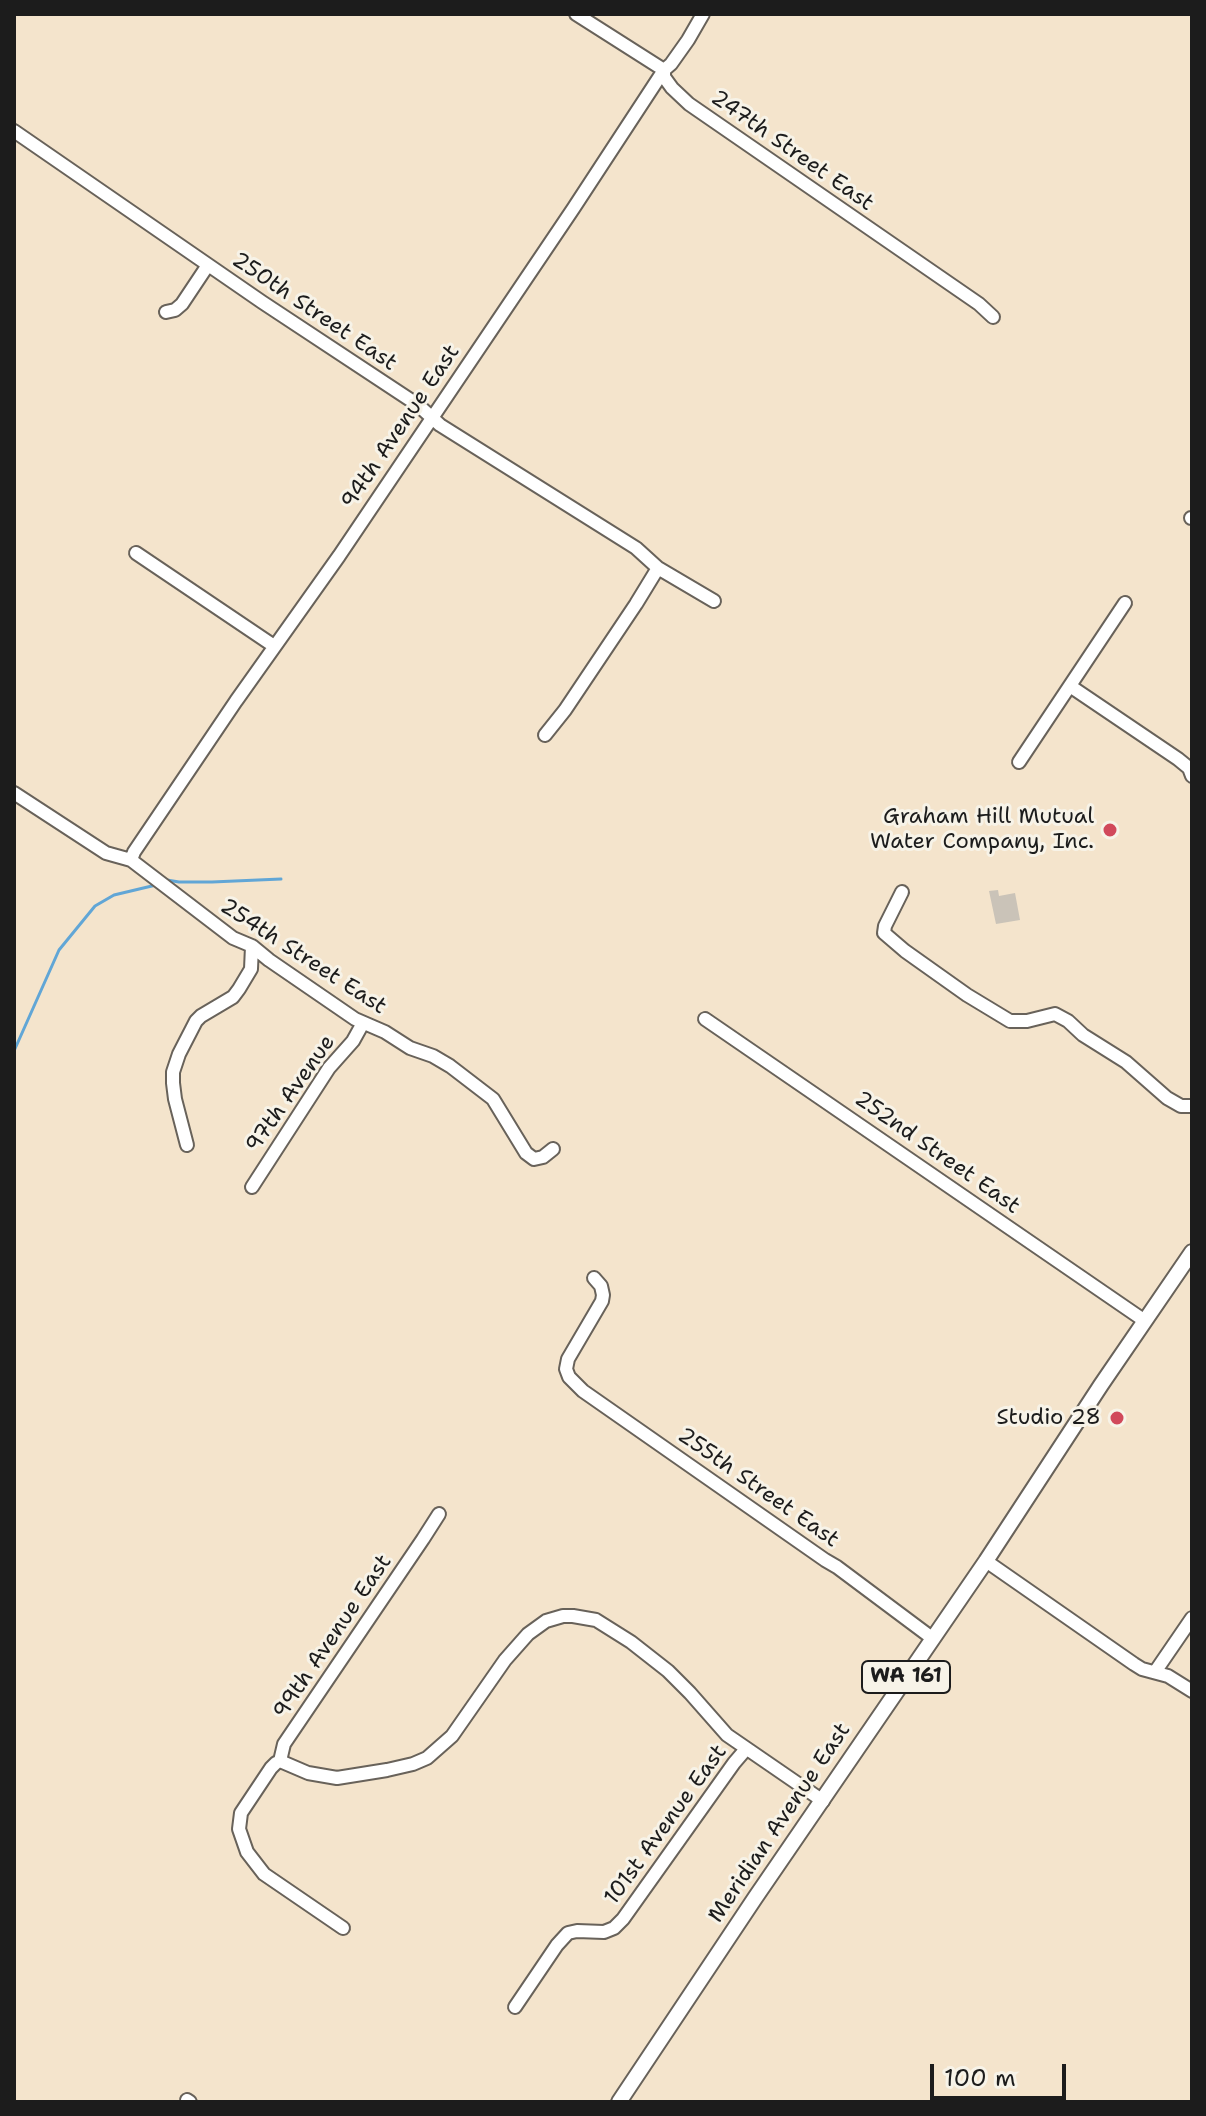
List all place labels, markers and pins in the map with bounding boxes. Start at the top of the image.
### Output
place label: Graham Hill Mutual Water Company, Inc. [870,804,1094,856]
marker: Graham Hill Mutual Water Company, Inc. [1101,821,1119,839]
place label: Studio 28 [996,1405,1101,1431]
marker: Studio 28 [1108,1409,1126,1427]

